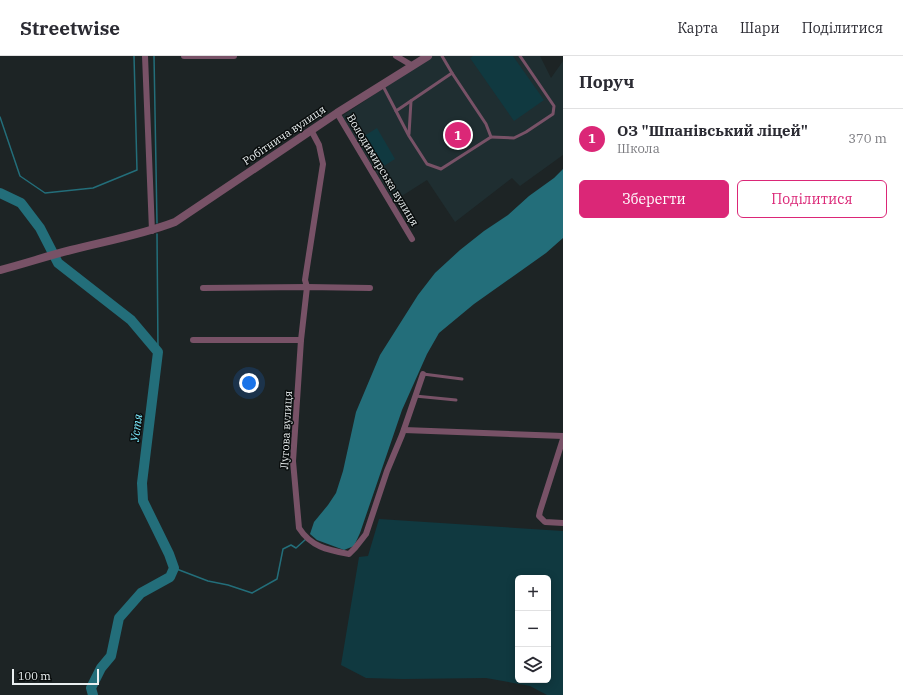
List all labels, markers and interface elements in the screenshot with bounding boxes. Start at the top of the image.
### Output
text: Streetwise [20,16,120,40]
text: Карта [677,19,718,37]
text: Шари [740,19,780,37]
text: Поділитися [802,19,883,37]
text: Поруч [579,71,634,93]
street label: Робітнича вулиця [240,102,328,168]
street label: Володимирська вулиця [344,111,422,229]
pin: 1 [445,120,471,150]
text: ОЗ "Шпанівський ліцей" [617,121,808,140]
text: 1 [588,130,596,147]
text: 370 m [848,130,887,147]
text: Школа [617,140,660,157]
button: Зберегти [579,180,729,218]
button: Поділитися [737,180,887,218]
your location [239,373,259,393]
street label: Лугова вулиця [277,390,295,470]
water label: Устя [127,412,145,443]
map controls [515,575,551,683]
button: + [515,575,551,611]
button: − [515,611,551,647]
button: layers [515,647,551,683]
scale bar [12,667,99,686]
text: 100 m [18,669,51,683]

